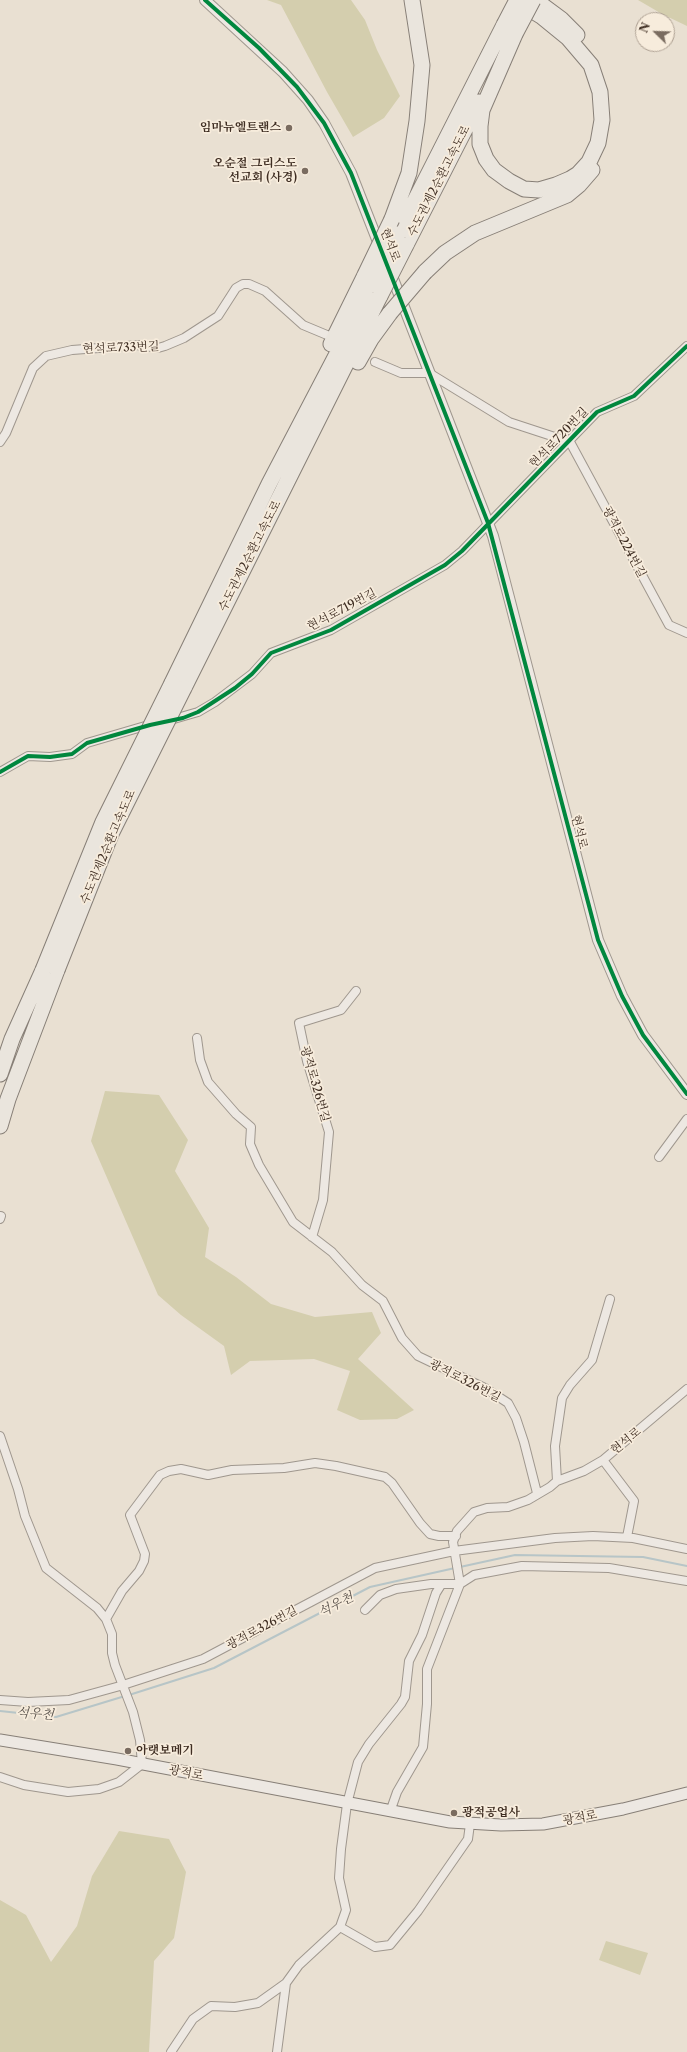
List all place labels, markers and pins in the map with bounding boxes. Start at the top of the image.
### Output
place label: 임마뉴엘트랜스 [200,121,281,135]
marker: 임마뉴엘트랜스 [284,123,294,133]
place label: 오순절 그리스도 선교회 (사경) [213,157,297,185]
marker: 오순절 그리스도 선교회 (사경) [300,166,310,176]
place label: 아랫보메기 [136,1744,194,1758]
marker: 아랫보메기 [123,1746,133,1756]
place label: 광적공업사 [462,1806,520,1820]
marker: 광적공업사 [449,1808,459,1818]

